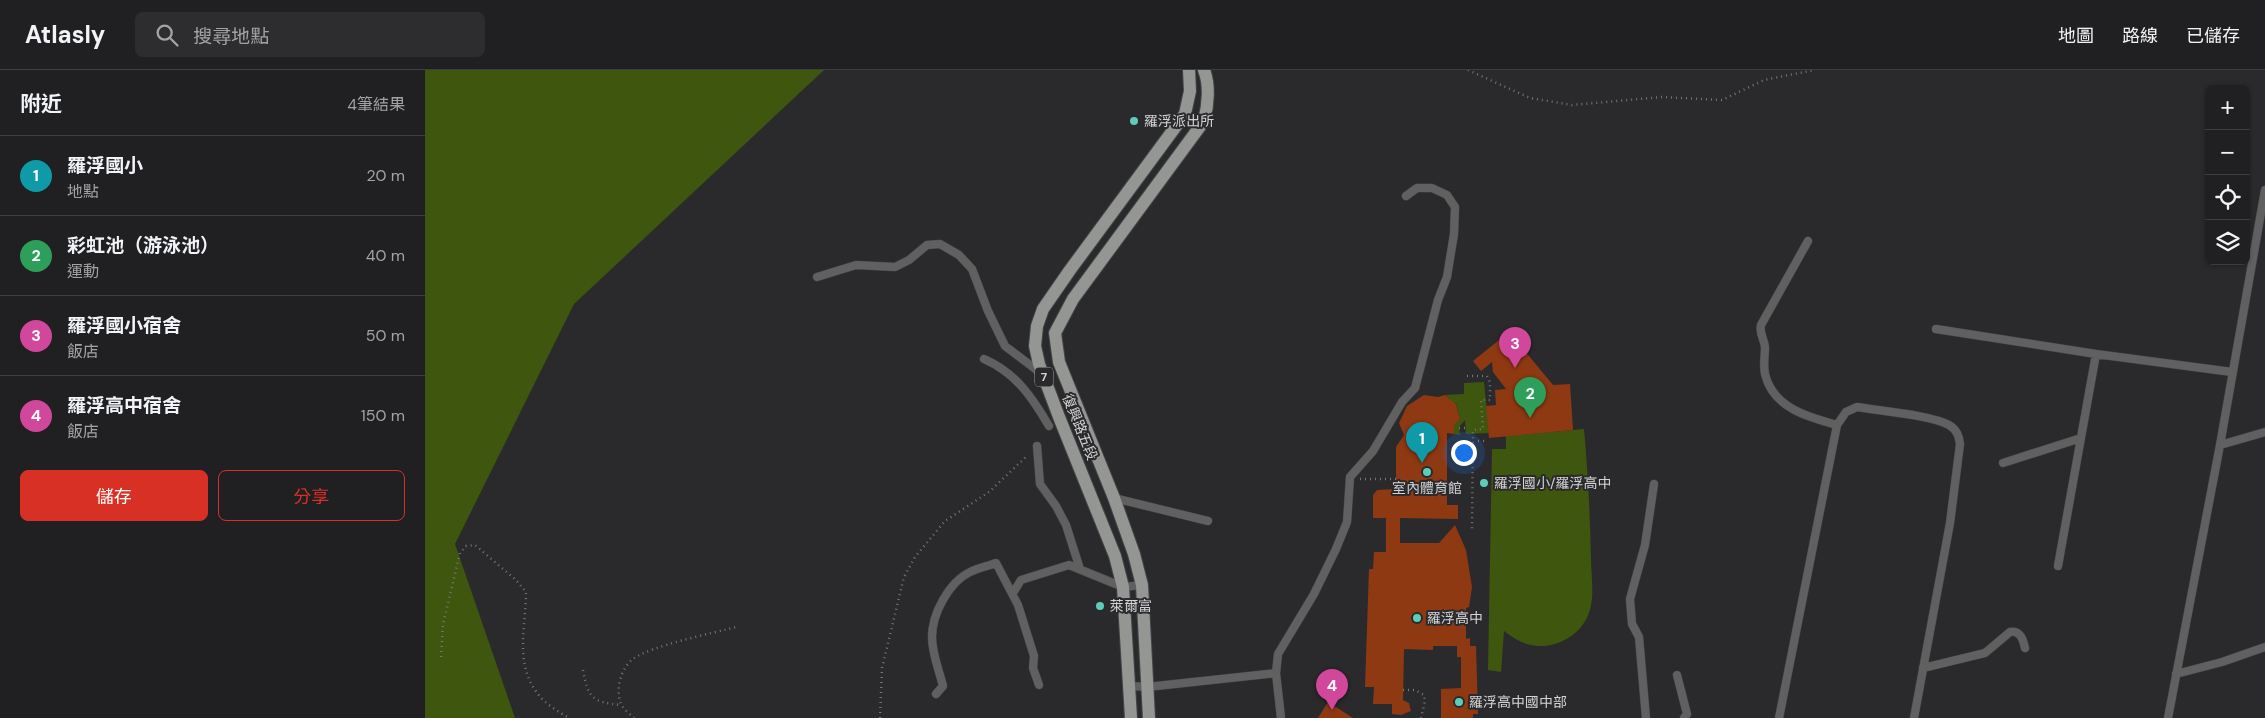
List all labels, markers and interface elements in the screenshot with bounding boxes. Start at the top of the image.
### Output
search box [135,12,485,57]
text: Atlasly [25,19,105,50]
icon: search [153,21,181,49]
text: 搜尋地點 [193,24,269,49]
text: 地圖 [2058,24,2094,48]
text: 路線 [2122,24,2158,48]
text: 已儲存 [2186,24,2240,48]
map controls [2205,85,2250,265]
button: + [2205,85,2250,130]
text: 附近 [20,90,62,118]
text: 4筆結果 [347,94,405,115]
place label: 羅浮派出所 [1144,112,1214,130]
marker: 羅浮派出所 [1128,115,1140,127]
button: − [2205,130,2250,175]
text: 羅浮國小 [67,153,143,178]
text: 1 [33,165,39,186]
text: 20 m [366,165,405,186]
button: locate [2205,175,2250,220]
text: 地點 [67,181,99,202]
button: layers [2205,220,2250,265]
text: 彩虹池（游泳池） [67,233,219,258]
text: 2 [31,245,41,266]
text: 40 m [366,245,405,266]
text: 運動 [67,261,99,282]
text: 羅浮國小宿舍 [67,313,181,338]
text: 3 [31,325,41,346]
text: 50 m [366,325,405,346]
pin: 3 [1499,327,1531,368]
text: 飯店 [67,341,99,362]
road number: 7 [1035,368,1053,386]
pin: 2 [1514,377,1546,418]
street label: 復興路五段 [1059,391,1101,463]
text: 羅浮高中宿舍 [67,393,181,418]
text: 4 [31,405,41,426]
text: 150 m [361,405,405,426]
text: 飯店 [67,421,99,442]
pin: 1 [1406,422,1438,463]
your location [1451,440,1477,466]
marker: 室內體育館 [1421,466,1433,478]
button: 儲存 [20,470,208,521]
button: 分享 [218,470,405,521]
place label: 羅浮國小/羅浮高中 [1494,474,1612,492]
marker: 羅浮國小/羅浮高中 [1478,477,1490,489]
place label: 室內體育館 [1392,479,1462,497]
place label: 萊爾富 [1110,597,1152,615]
marker: 萊爾富 [1094,600,1106,612]
place label: 羅浮高中 [1427,609,1483,627]
marker: 羅浮高中 [1411,612,1423,624]
pin: 4 [1316,669,1348,710]
place label: 羅浮高中國中部 [1469,693,1567,711]
marker: 羅浮高中國中部 [1453,696,1465,708]

